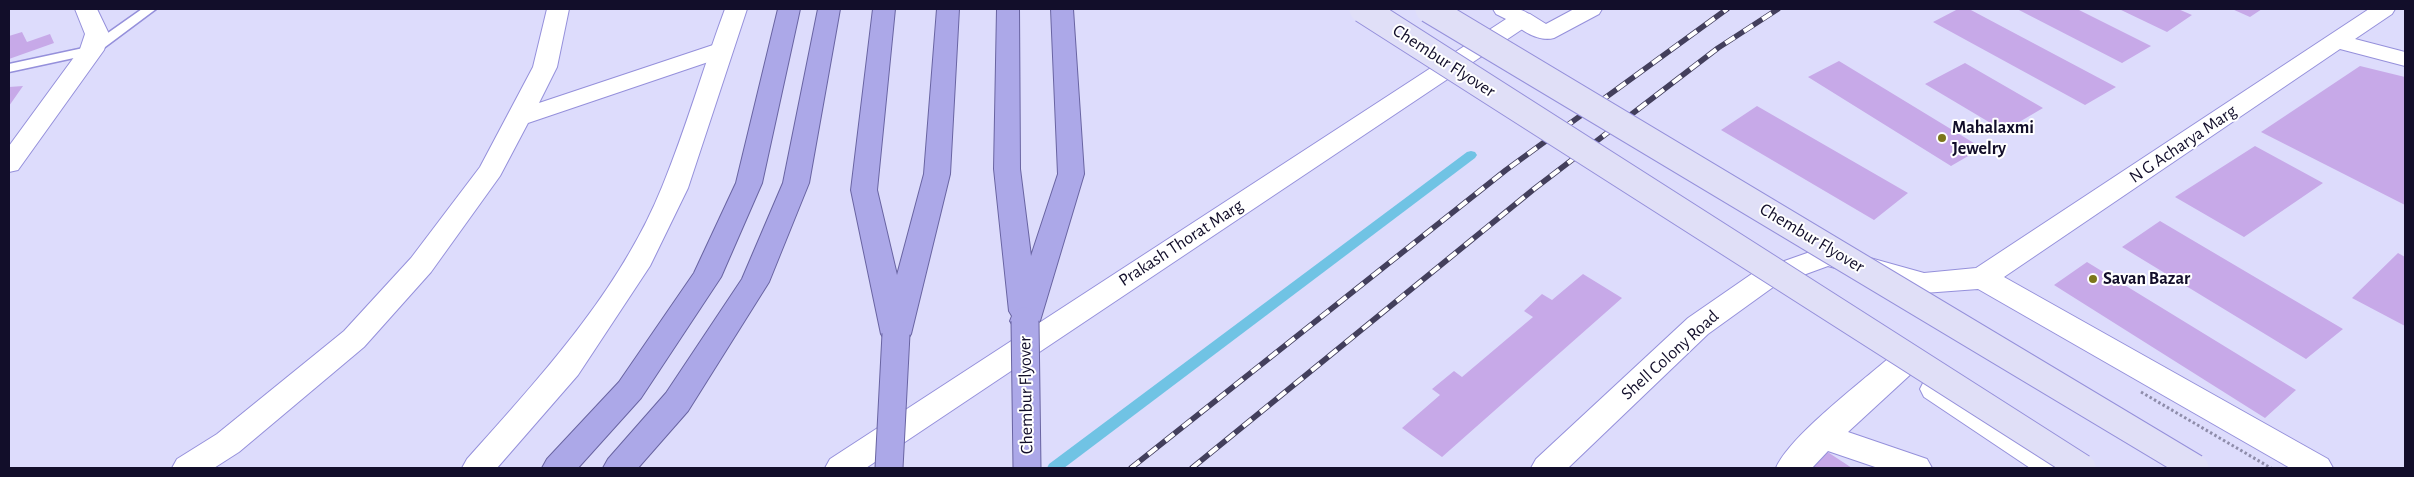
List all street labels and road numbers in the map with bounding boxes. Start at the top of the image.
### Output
street label: Chembur Flyover [1389,20,1499,102]
street label: N G Acharya Marg [2125,100,2241,188]
street label: Prakash Thorat Marg [1115,195,1247,291]
street label: Chembur Flyover [1756,198,1868,278]
street label: Shell Colony Road [1617,305,1723,405]
street label: Chembur Flyover [1014,336,1038,454]

